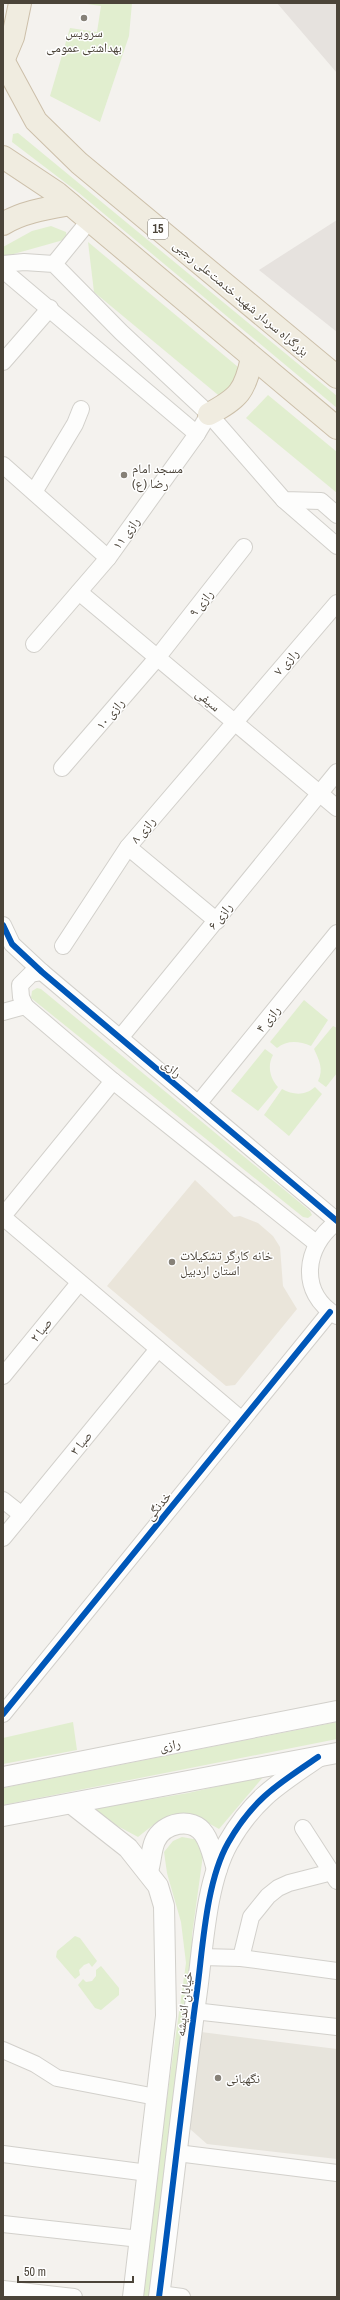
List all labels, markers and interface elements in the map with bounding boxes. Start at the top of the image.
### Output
marker: سرویس بهداشتی عمومی [79,13,89,23]
place label: سرویس بهداشتی عمومی [46,24,122,56]
road number: 15 [148,219,168,239]
street label: بزرگراه سردار شهید خدمت‌علی رجبی [170,236,312,360]
place label: مسجد امام رضا (ع) [132,460,183,493]
marker: مسجد امام رضا (ع) [119,470,129,480]
street label: رازی ۱۱ [109,514,143,552]
street label: رازی ۹ [185,586,217,620]
street label: رازی ۷ [270,645,302,679]
street label: سیفی [192,685,224,715]
street label: رازی ۱۰ [92,695,128,733]
street label: رازی ۸ [127,813,159,847]
street label: رازی ۶ [204,899,236,933]
street label: رازی ۴ [252,1002,284,1036]
street label: رازی [158,1055,186,1081]
place label: خانه کارگر تشکیلات استان اردبیل [180,1247,273,1279]
marker: خانه کارگر تشکیلات استان اردبیل [167,1257,177,1267]
street label: صبا ۲ [26,1314,56,1346]
street label: صبا ۳ [66,1427,96,1459]
street label: خدنگی [141,1488,175,1524]
street label: رازی [158,1735,182,1755]
street label: خیابان اندیشه [172,1970,196,2038]
place label: نگهبانی [226,2070,260,2087]
marker: نگهبانی [213,2073,223,2083]
scale bar [18,2258,133,2284]
text: 50 m [24,2264,46,2280]

